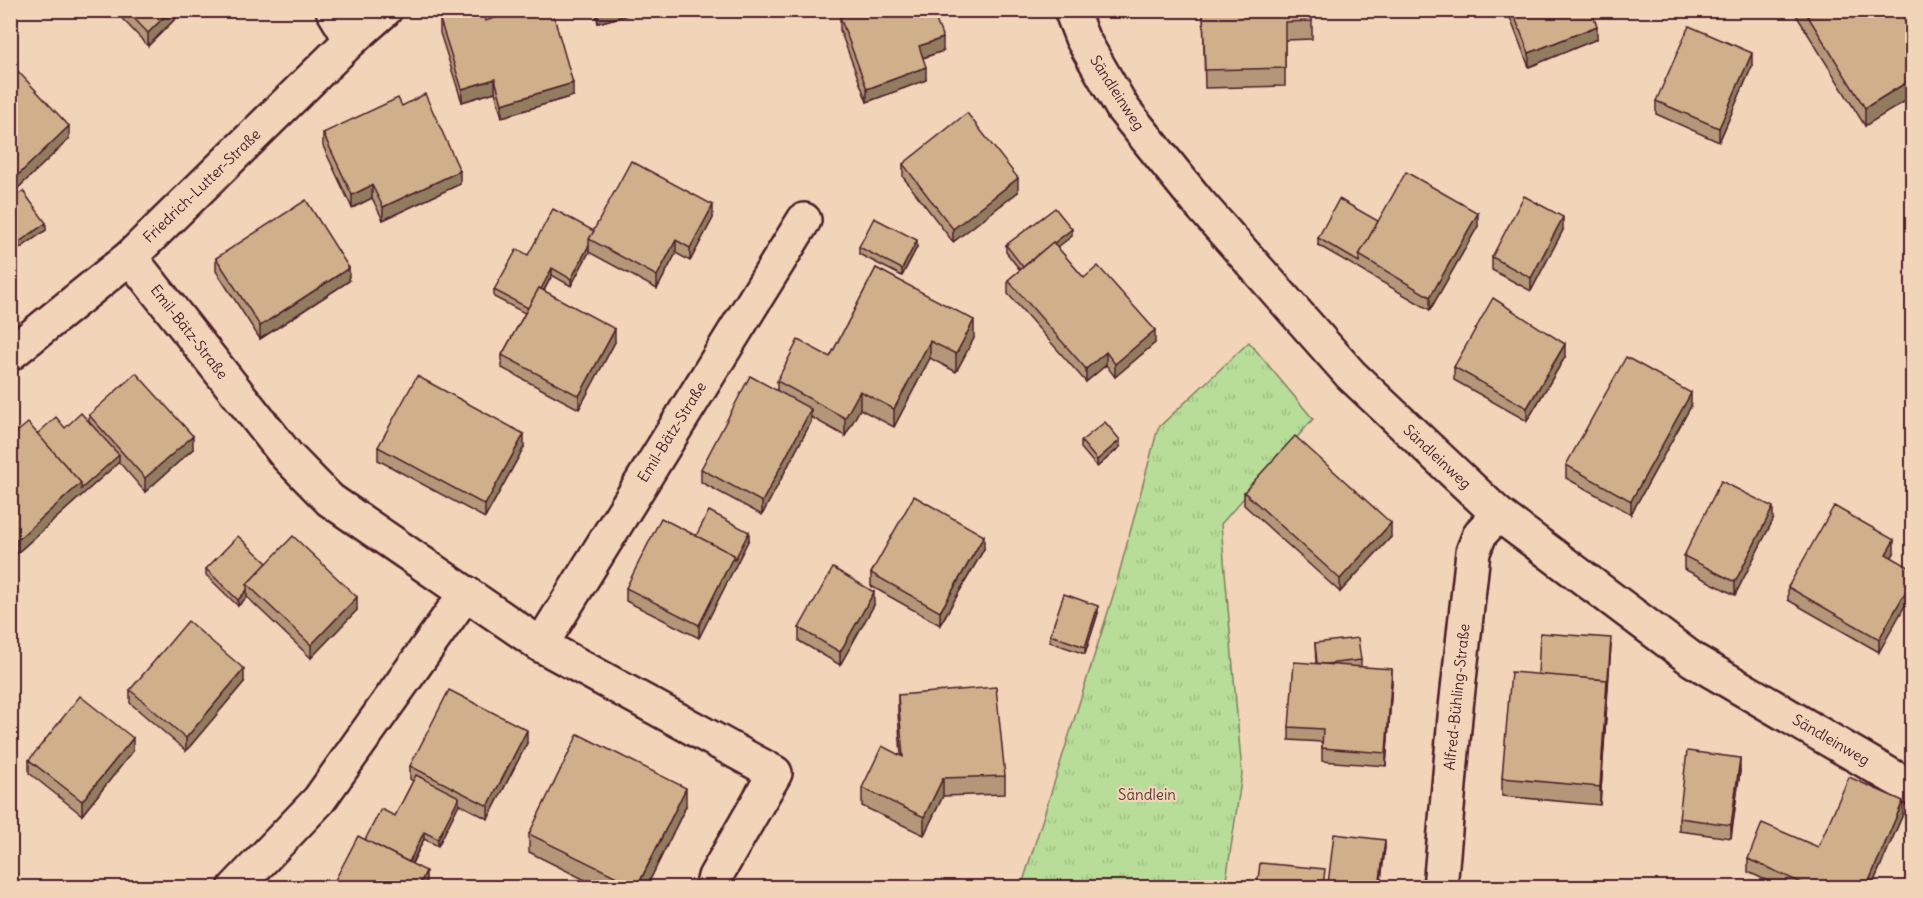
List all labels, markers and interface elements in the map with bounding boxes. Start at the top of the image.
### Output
street label: Sändleinweg [1086,51,1149,134]
street label: Friedrich-Lutter-Straße [139,125,264,247]
street label: Emil-Bätz-Straße [147,281,232,383]
street label: Emil-Bätz-Straße [633,378,710,486]
street label: Sändleinweg [1399,420,1475,493]
street label: Alfred-Bühling-Straße [1439,623,1474,771]
street label: Sändleinweg [1789,710,1873,769]
park label: Sändlein [1118,785,1176,804]

